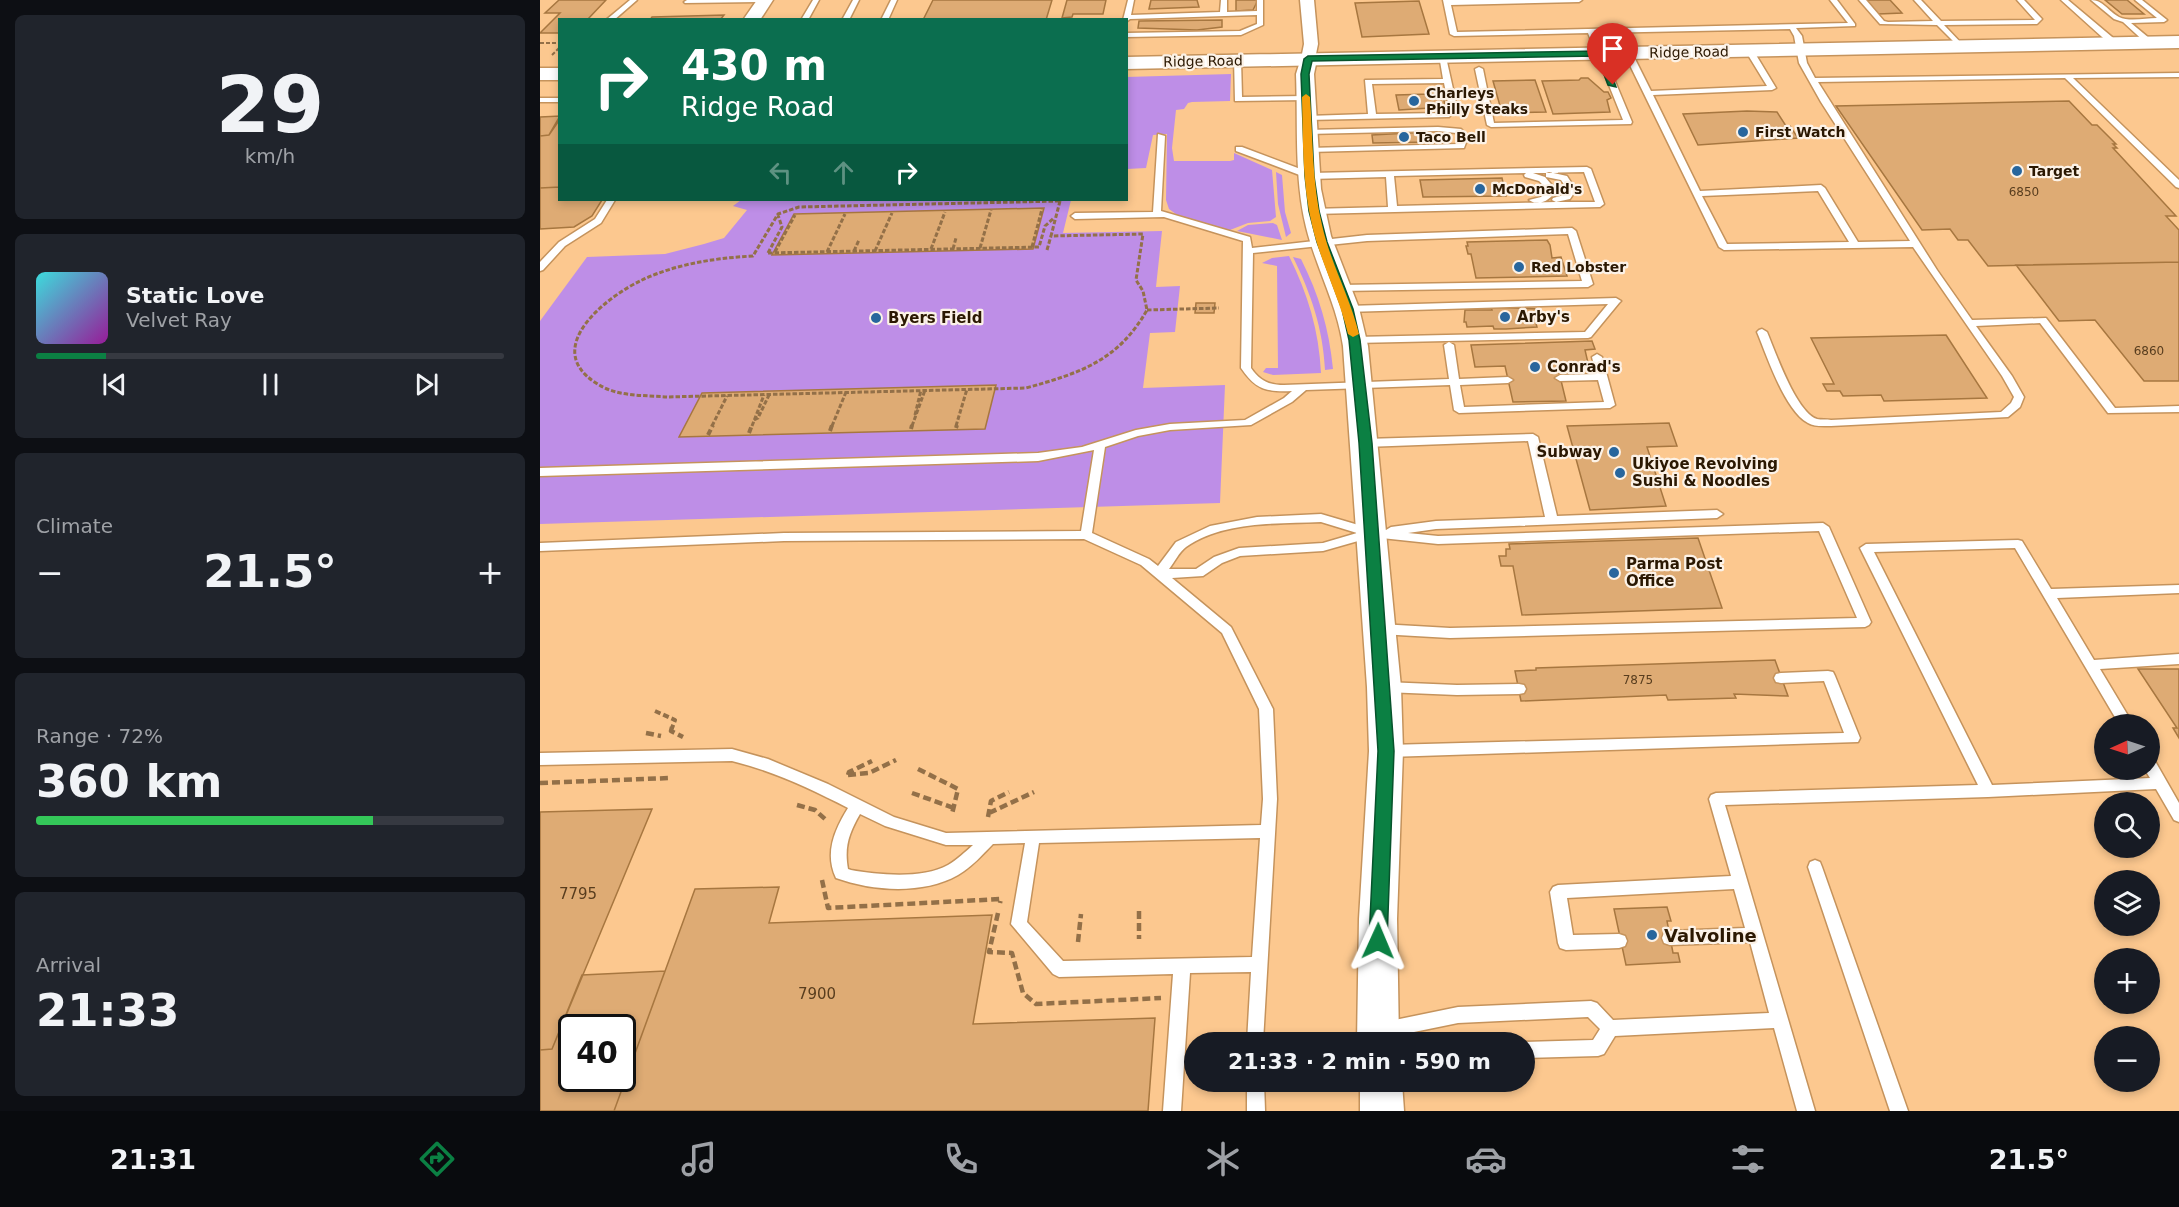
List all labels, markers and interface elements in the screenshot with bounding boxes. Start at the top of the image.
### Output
pin [1587,23,1638,85]
icon: arrive [1596,32,1629,65]
text: 430 m [681,41,827,90]
icon: right [582,42,660,120]
street label: Ridge Road [1649,43,1729,61]
street label: Ridge Road [1163,52,1243,70]
text: 29 [216,60,324,150]
place label: Charleys Philly Steaks [1426,85,1528,117]
text: Ridge Road [681,91,834,122]
marker: Charleys Philly Steaks [1407,94,1421,108]
place label: First Watch [1755,124,1846,140]
marker: First Watch [1736,125,1750,139]
place label: Taco Bell [1416,129,1486,145]
marker: Taco Bell [1397,130,1411,144]
text: km/h [245,144,295,168]
icon: left [764,156,797,189]
icon: ahead [827,156,860,189]
icon: right [890,156,923,189]
place label: Target [2029,163,2080,179]
marker: Target [2010,164,2024,178]
place label: McDonald's [1492,181,1582,197]
marker: McDonald's [1473,182,1487,196]
house number: 6850 [2009,185,2039,199]
place label: Red Lobster [1531,259,1626,275]
marker: Red Lobster [1512,260,1526,274]
text: Static Love [126,283,264,308]
text: Velvet Ray [126,308,232,332]
place label: Arby's [1517,308,1570,326]
place label: Byers Field [888,309,982,327]
marker: Arby's [1498,310,1512,324]
marker: Byers Field [869,311,883,325]
house number: 6860 [2134,344,2164,358]
place label: Conrad's [1547,358,1621,376]
marker: Conrad's [1528,360,1542,374]
icon: previous [98,368,131,401]
icon: pause [254,368,287,401]
icon: next [410,368,443,401]
place label: Subway [1536,443,1602,461]
marker: Subway [1607,445,1621,459]
place label: Ukiyoe Revolving Sushi & Noodles [1632,455,1778,490]
marker: Ukiyoe Revolving Sushi & Noodles [1613,466,1627,480]
text: Climate [36,514,113,538]
text: 21.5° [203,545,337,598]
text: − [36,553,64,592]
text: + [476,553,504,592]
place label: Parma Post Office [1626,555,1722,590]
marker: Parma Post Office [1607,566,1621,580]
house number: 7875 [1623,673,1653,687]
north arrow [2094,714,2160,780]
map controls [2094,714,2160,1092]
text: Range · 72% [36,724,163,748]
text: 360 km [36,755,222,808]
button: search [2094,792,2160,858]
button: layers [2094,870,2160,936]
house number: 7795 [559,885,597,903]
position arrow [1346,909,1410,973]
place label: Valvoline [1664,925,1757,946]
marker: Valvoline [1645,928,1659,942]
button: + [2094,948,2160,1014]
text: Arrival [36,953,101,977]
text: 21:33 [36,984,179,1037]
house number: 7900 [798,985,836,1003]
speed limit sign: 40 [558,1014,636,1092]
button: − [2094,1026,2160,1092]
text: 21:33 · 2 min · 590 m [1228,1049,1491,1074]
icon: directions [416,1138,458,1180]
icon: music [678,1138,720,1180]
icon: phone [940,1138,982,1180]
icon: climate [1202,1138,1244,1180]
icon: car [1465,1138,1507,1180]
icon: filters [1727,1138,1769,1180]
text: 21:31 [110,1144,196,1175]
text: 21.5° [1989,1144,2069,1175]

